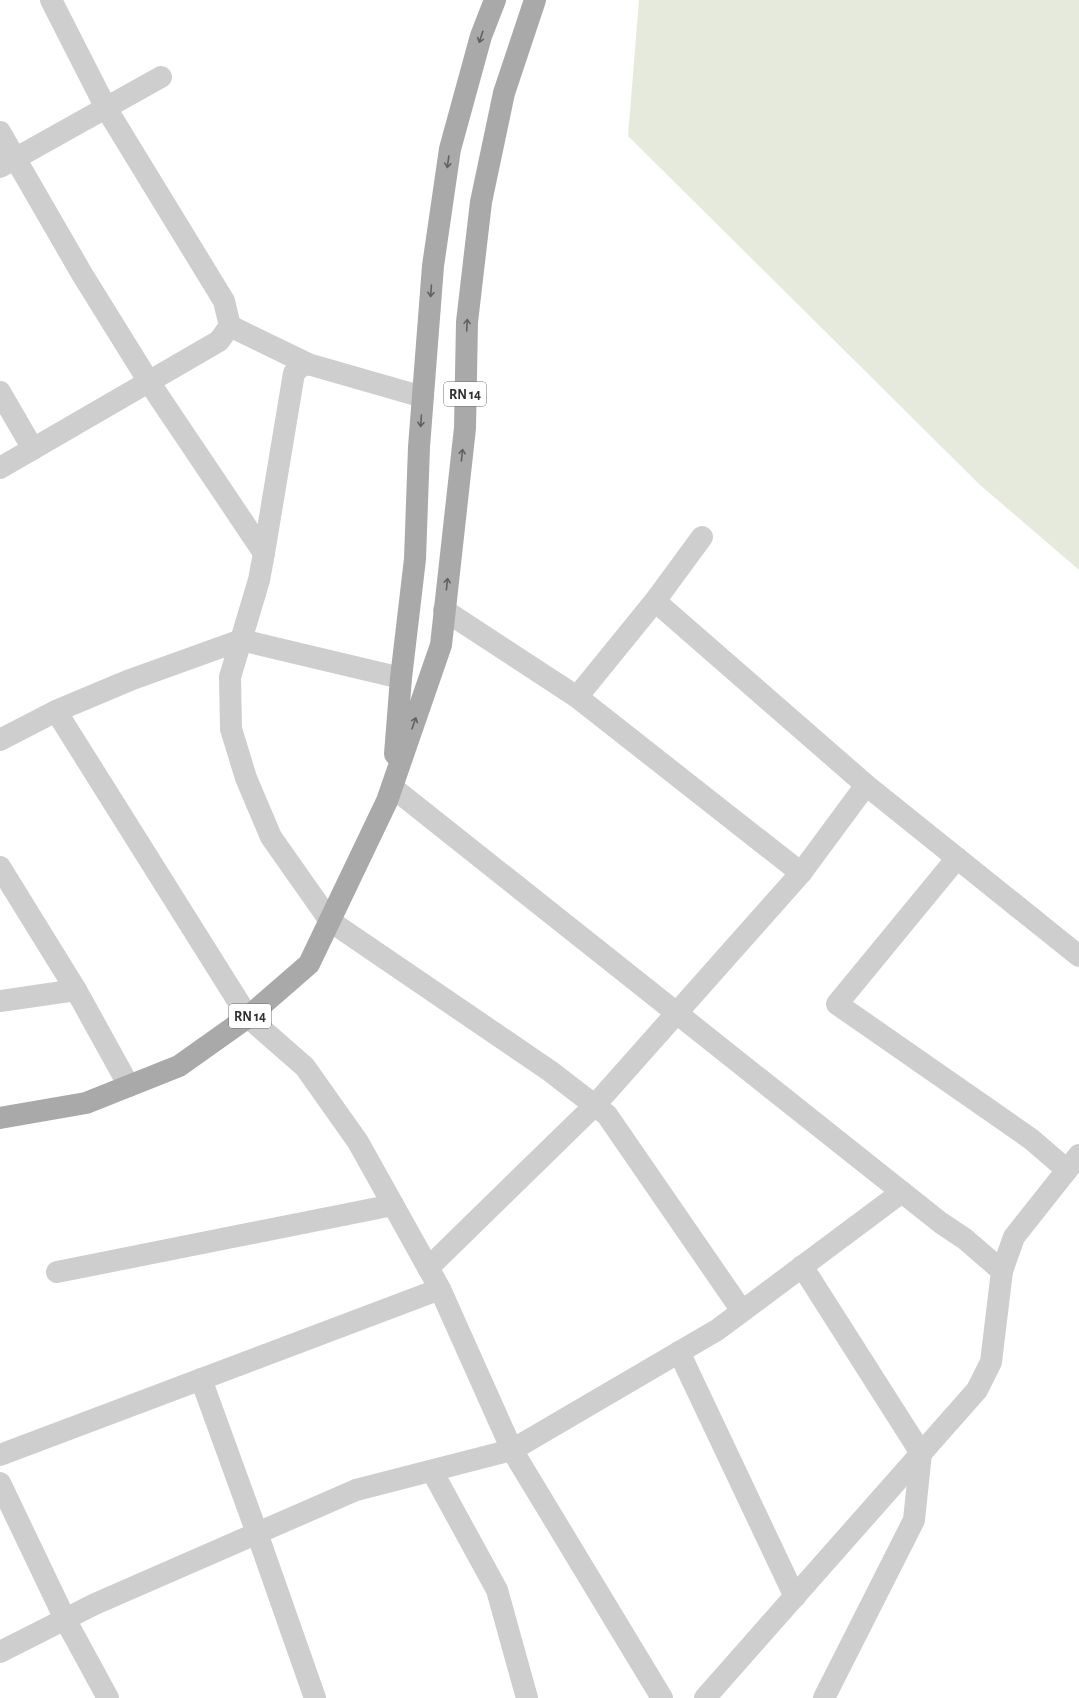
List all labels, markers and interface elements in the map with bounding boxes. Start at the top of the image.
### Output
one-way arrow [477,30,484,43]
one-way arrow [444,155,452,168]
one-way arrow [427,284,434,297]
one-way arrow [464,319,471,332]
road number: RN 14 [444,382,486,406]
one-way arrow [418,414,425,427]
one-way arrow [458,449,465,462]
one-way arrow [444,578,451,591]
one-way arrow [411,717,418,730]
road number: RN 14 [229,1004,271,1028]

